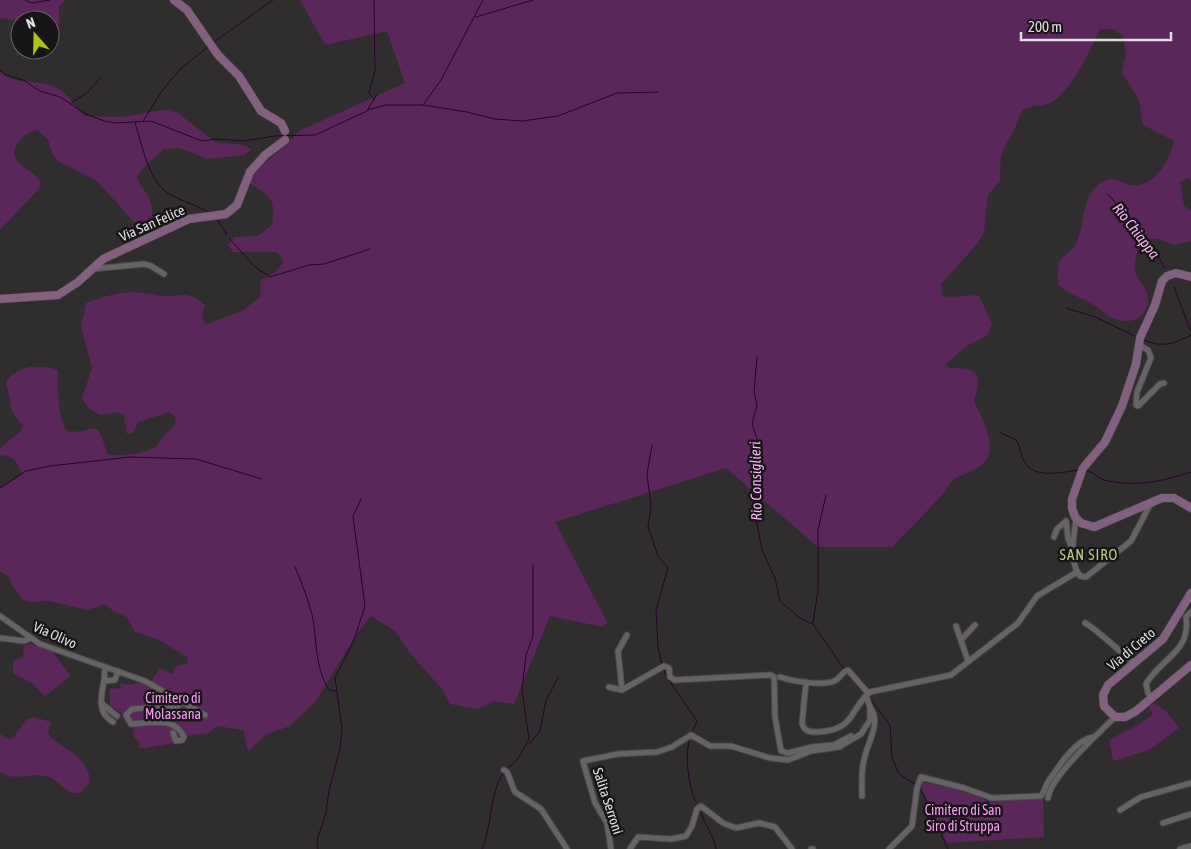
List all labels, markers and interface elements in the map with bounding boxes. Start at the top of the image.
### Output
north arrow [10,10,60,60]
scale bar [1021,10,1171,42]
text: N [24,14,37,32]
text: 200 m [1028,18,1062,35]
water label: Rio Chiappa [1109,200,1163,262]
street label: Via San Felice [117,201,187,245]
water label: Rio Consiglieri [746,441,765,521]
district label: SAN SIRO [1060,546,1118,563]
street label: Via Olivo [31,618,79,652]
street label: Via di Creto [1104,624,1158,674]
park label: Cimitero di Molassana [145,690,201,722]
street label: Salita Serroni [590,766,626,836]
park label: Cimitero di San Siro di Struppa [925,802,1001,834]

